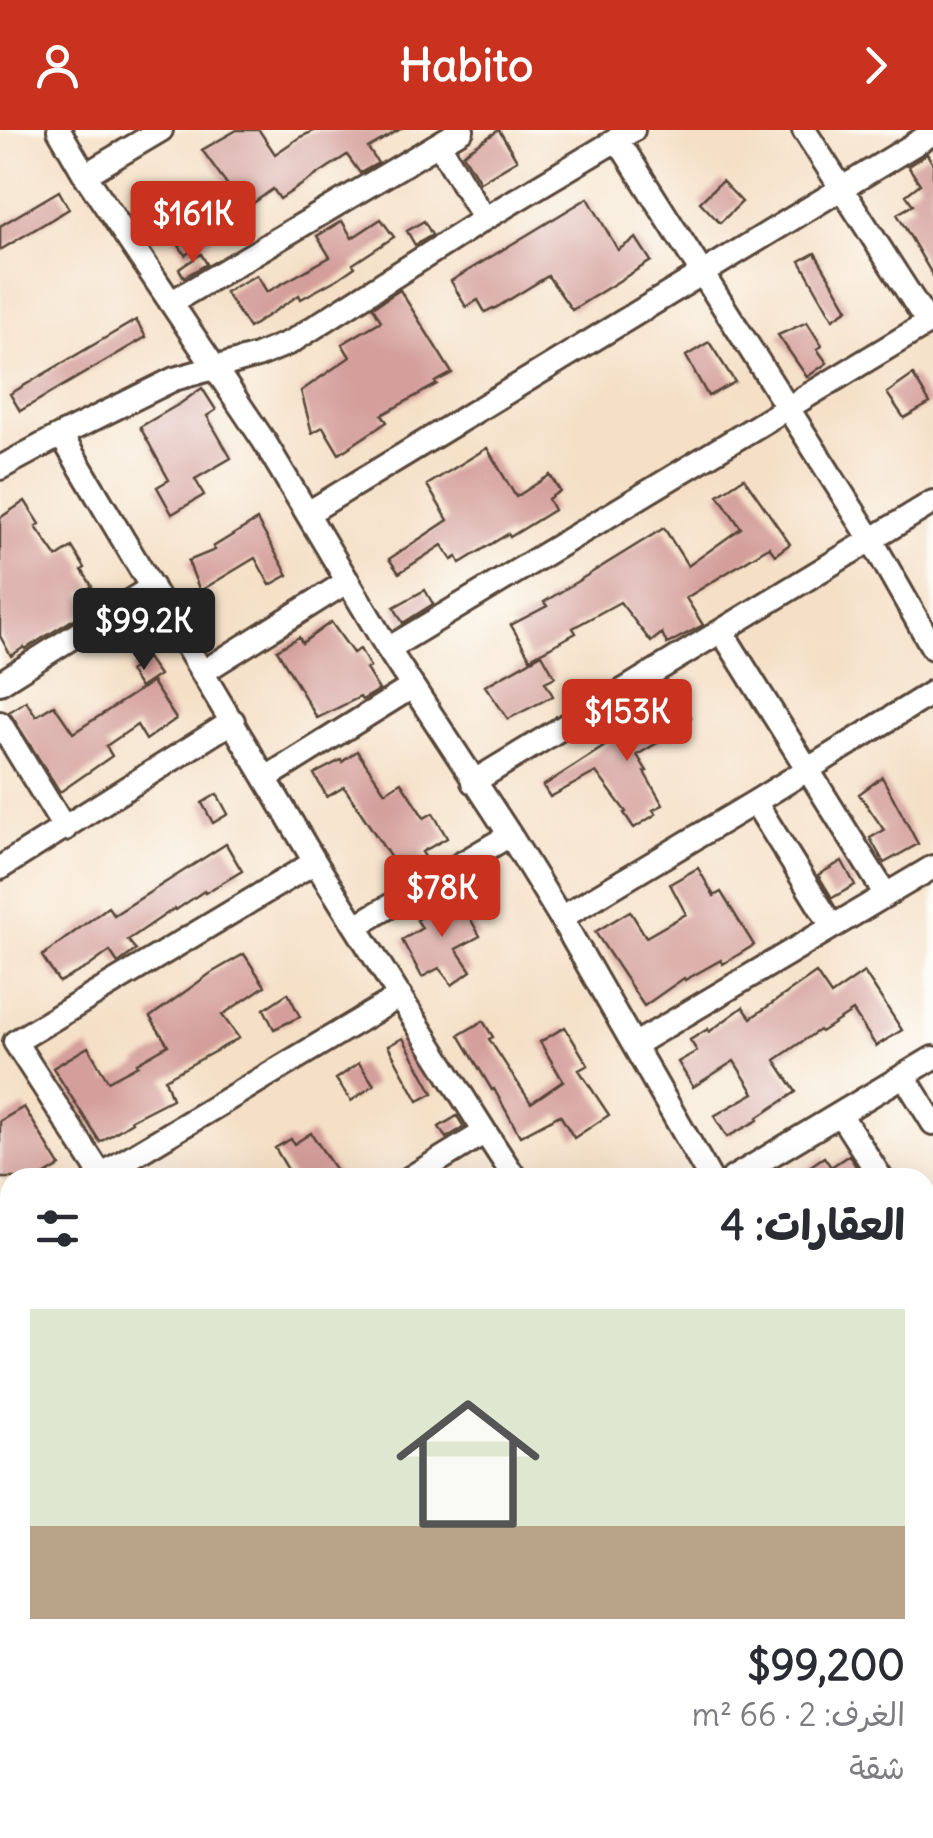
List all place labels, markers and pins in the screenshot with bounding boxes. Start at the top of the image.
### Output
pin: $161K [123,181,263,266]
pin: $99.2K [63,588,225,673]
pin: $153K [557,679,697,764]
pin: $78K [383,855,501,940]

